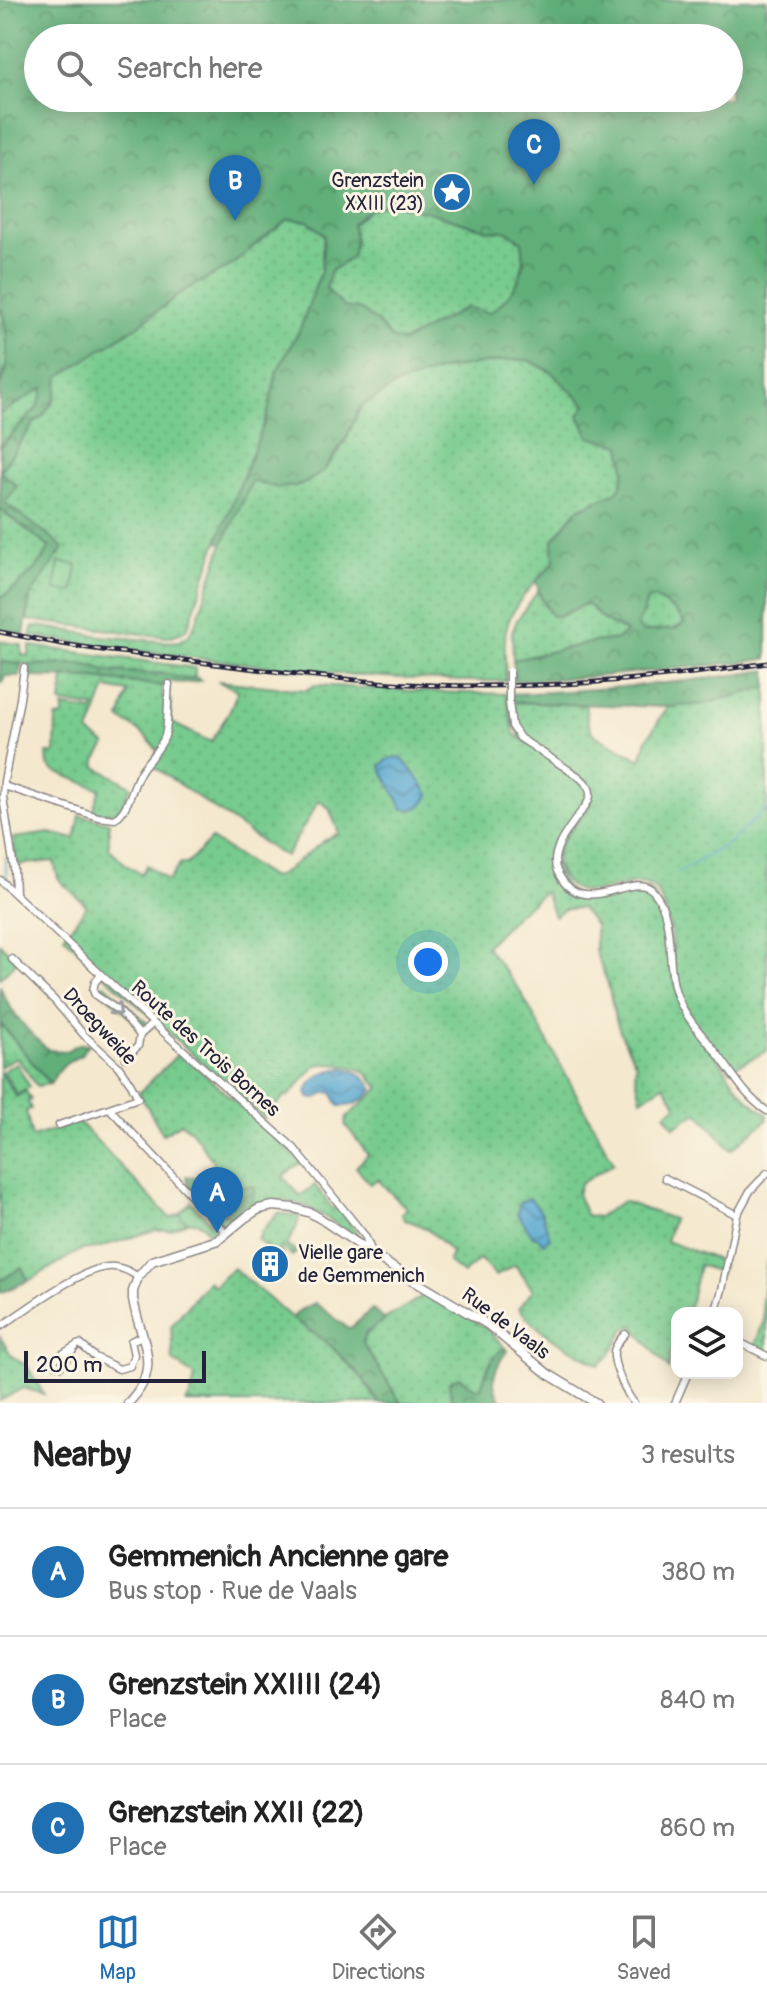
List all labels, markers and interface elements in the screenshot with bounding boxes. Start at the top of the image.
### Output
search box [24,24,743,112]
icon: search [52,46,96,90]
text: Search here [116,50,263,87]
pin: C [508,119,560,185]
pin: B [209,155,261,221]
place label: Grenzstein XXIII (23) [331,168,424,216]
place icon: Grenzstein XXIII (23) [431,171,473,213]
your location [408,942,448,982]
street label: Route des Trois Bornes [126,975,285,1122]
street label: Droegweide [58,982,142,1070]
one-way arrow [108,1002,122,1017]
pin: A [191,1167,243,1233]
place label: Vielle gare de Gemmenich [298,1240,425,1288]
building icon: Vielle gare de Gemmenich [249,1243,291,1285]
street label: Rue de Vaals [457,1282,555,1365]
map controls [671,1307,743,1379]
button: layers [671,1307,743,1379]
scale bar [24,1347,206,1383]
text: 200 m [36,1351,103,1379]
text: Nearby [32,1434,131,1477]
text: 3 results [641,1439,735,1471]
text: Gemmenich Ancienne gare [108,1538,448,1575]
text: A [50,1556,66,1588]
text: 380 m [661,1556,735,1588]
text: Bus stop · Rue de Vaals [108,1575,357,1607]
text: Grenzstein XXIIII (24) [108,1666,382,1703]
text: B [51,1684,65,1716]
text: 840 m [660,1684,735,1716]
text: Place [108,1703,167,1735]
text: Grenzstein XXII (22) [108,1794,365,1831]
text: C [50,1812,66,1844]
text: 860 m [660,1812,735,1844]
text: Place [108,1831,167,1863]
tab: Map [96,1910,140,1986]
tab: Directions [332,1910,425,1986]
tab: Saved [617,1910,671,1986]

